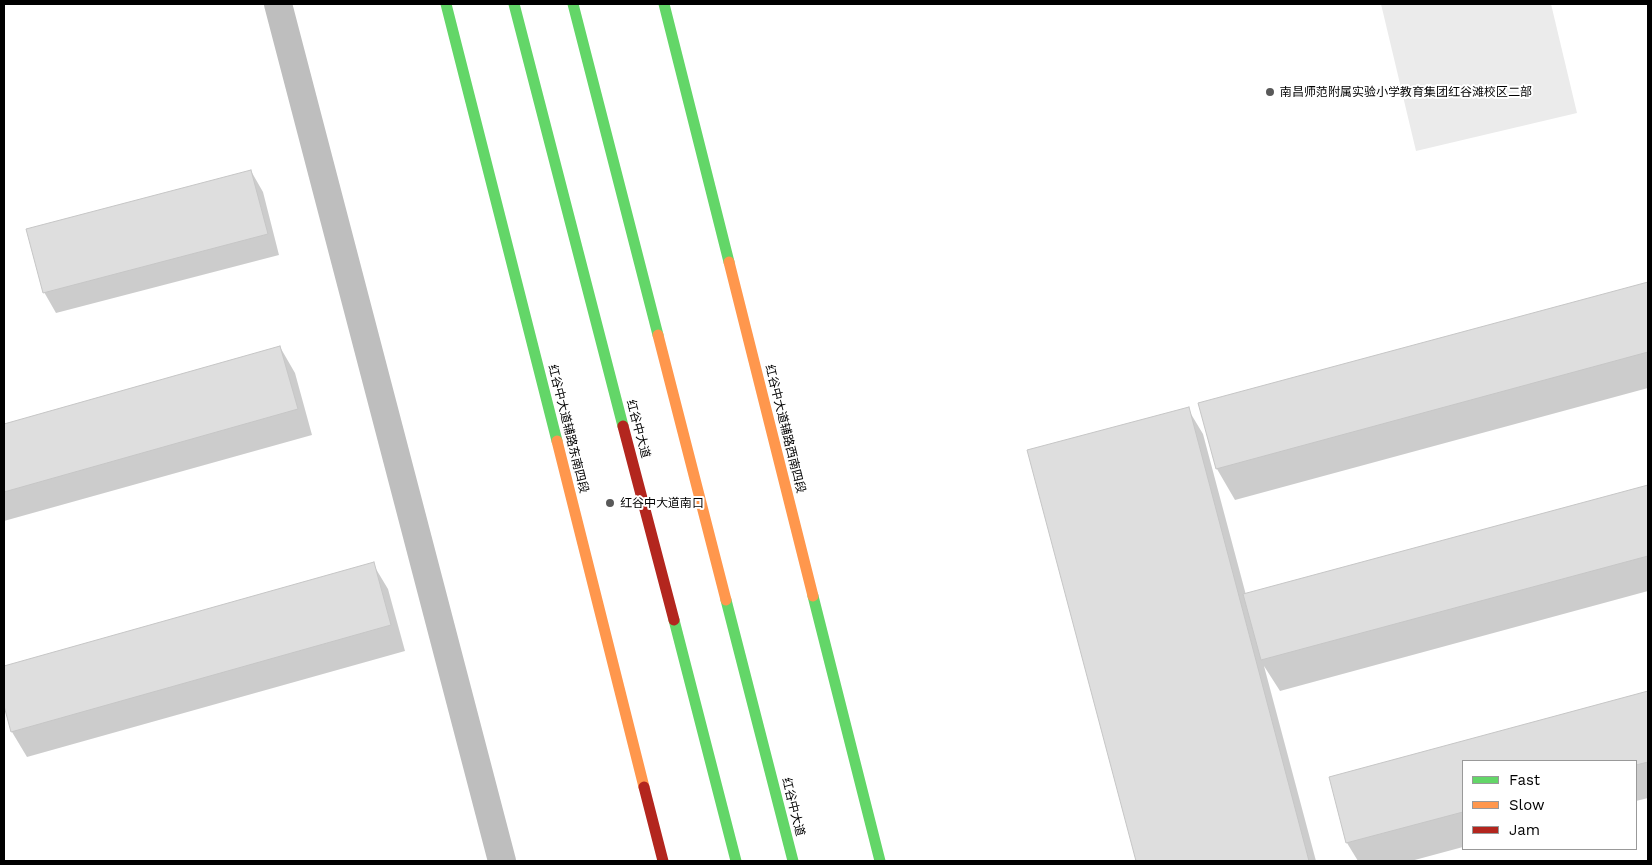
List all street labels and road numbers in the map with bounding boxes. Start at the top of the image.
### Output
street label: 红谷中大道辅路东南四段 [545,363,591,495]
street label: 红谷中大道辅路西南四段 [762,363,808,495]
street label: 红谷中大道 [623,398,653,460]
street label: 红谷中大道 [779,776,807,838]

